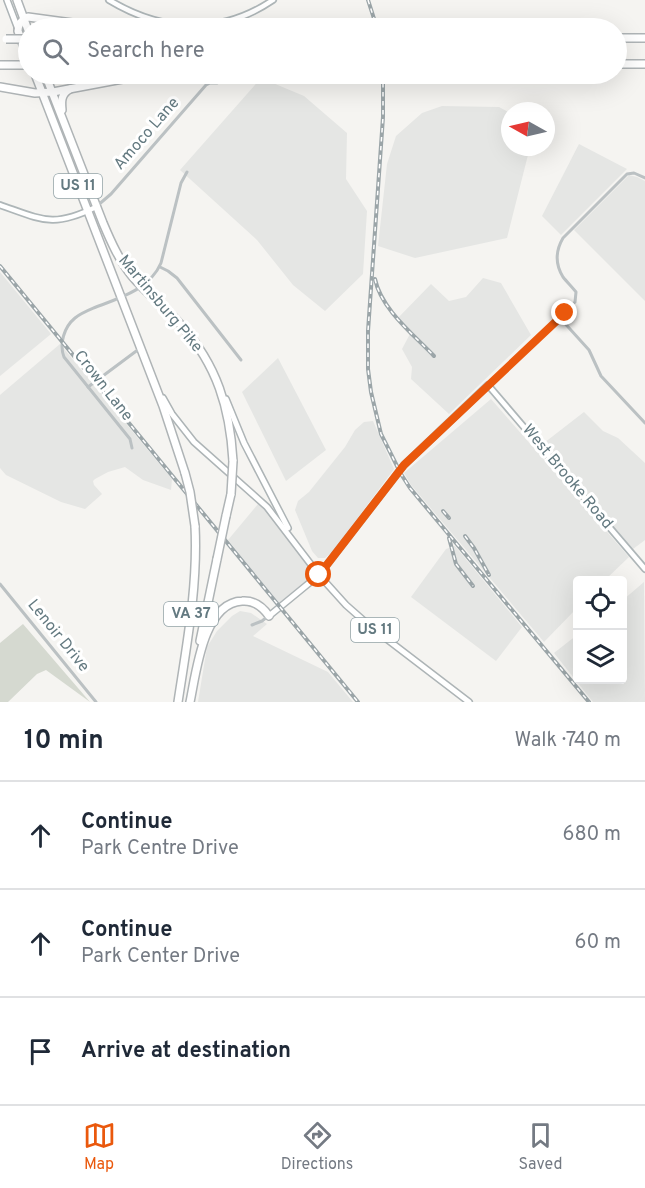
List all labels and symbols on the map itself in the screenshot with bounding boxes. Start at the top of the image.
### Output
street label: Amoco Lane [110,93,184,175]
north arrow [501,102,555,156]
road number: US 11 [54,174,102,198]
street label: Martinsburg Pike [113,251,207,357]
route end [551,299,577,325]
street label: Crown Lane [69,347,137,425]
street label: West Brooke Road [517,421,617,533]
route start [305,561,331,587]
street label: Lenoir Drive [23,596,93,676]
road number: VA 37 [164,602,218,626]
road number: US 11 [351,618,399,642]

